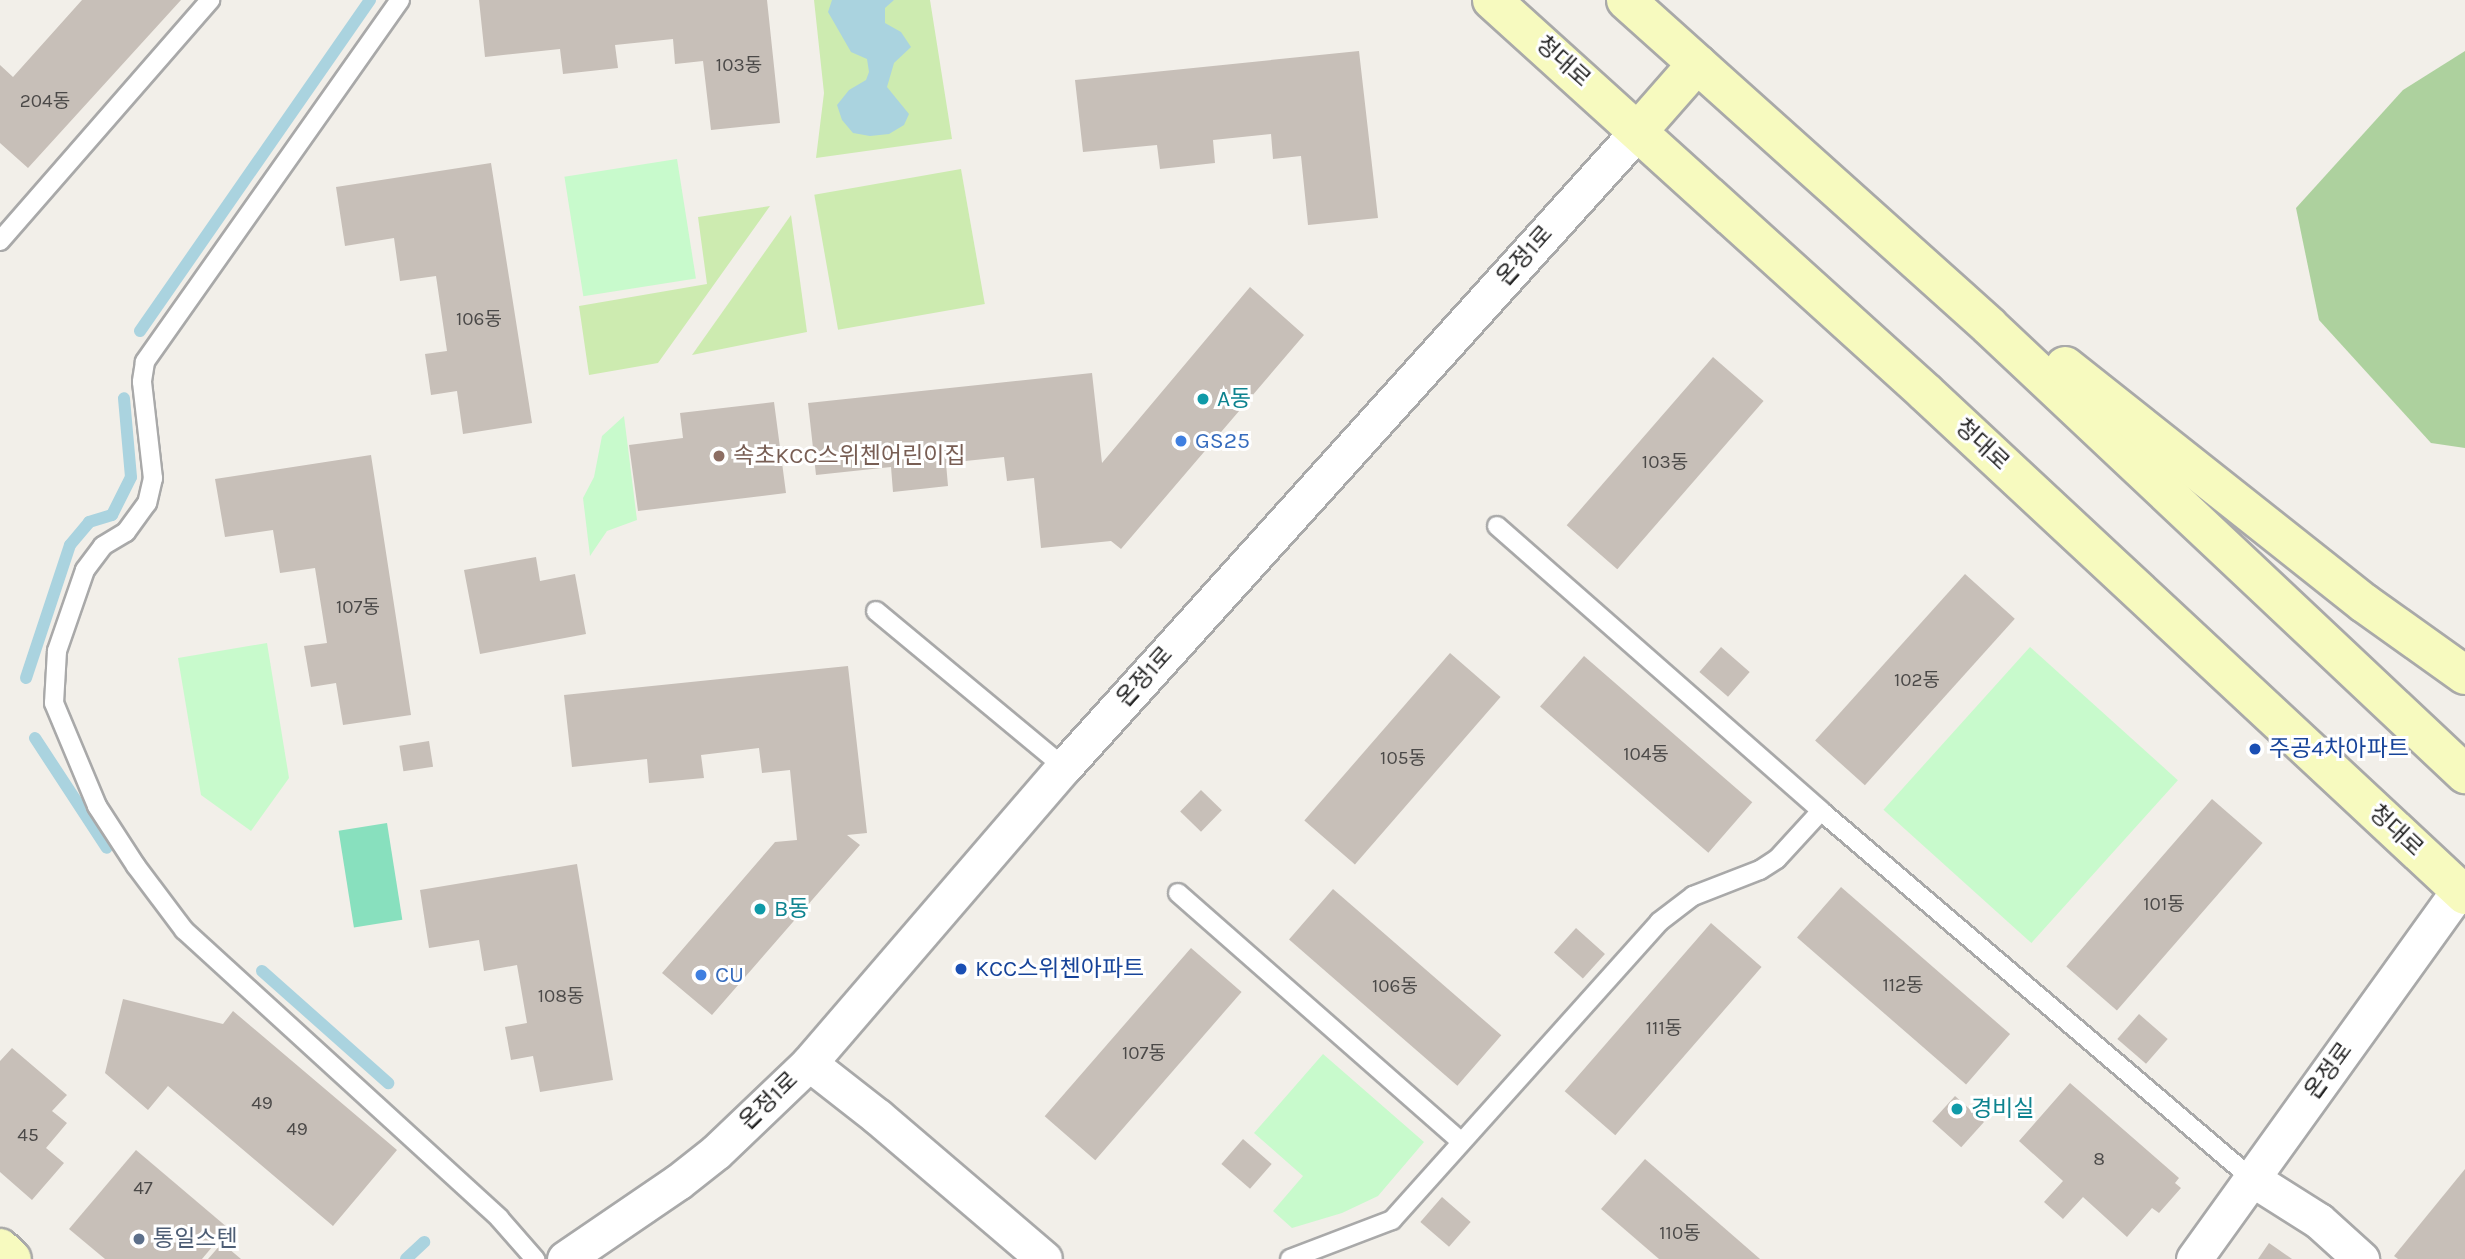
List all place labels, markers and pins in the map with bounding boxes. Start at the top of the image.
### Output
place label: A동 [1217,385,1251,413]
marker: A동 [1195,391,1211,407]
place label: GS25 [1195,427,1250,455]
marker: GS25 [1173,433,1189,449]
place label: 속초KCC스위첸어린이집 [733,442,966,470]
marker: 속초KCC스위첸어린이집 [711,448,727,464]
place label: 주공4차아파트 [2269,735,2409,763]
marker: 주공4차아파트 [2247,741,2263,757]
place label: B동 [774,895,809,923]
marker: B동 [752,901,768,917]
place label: KCC스위첸아파트 [975,955,1144,983]
place label: CU [715,961,744,989]
marker: KCC스위첸아파트 [953,961,969,977]
marker: CU [693,967,709,983]
place label: 경비실 [1971,1095,2034,1123]
marker: 경비실 [1949,1101,1965,1117]
place label: 통일스텐 [153,1225,238,1253]
marker: 통일스텐 [131,1231,147,1247]

